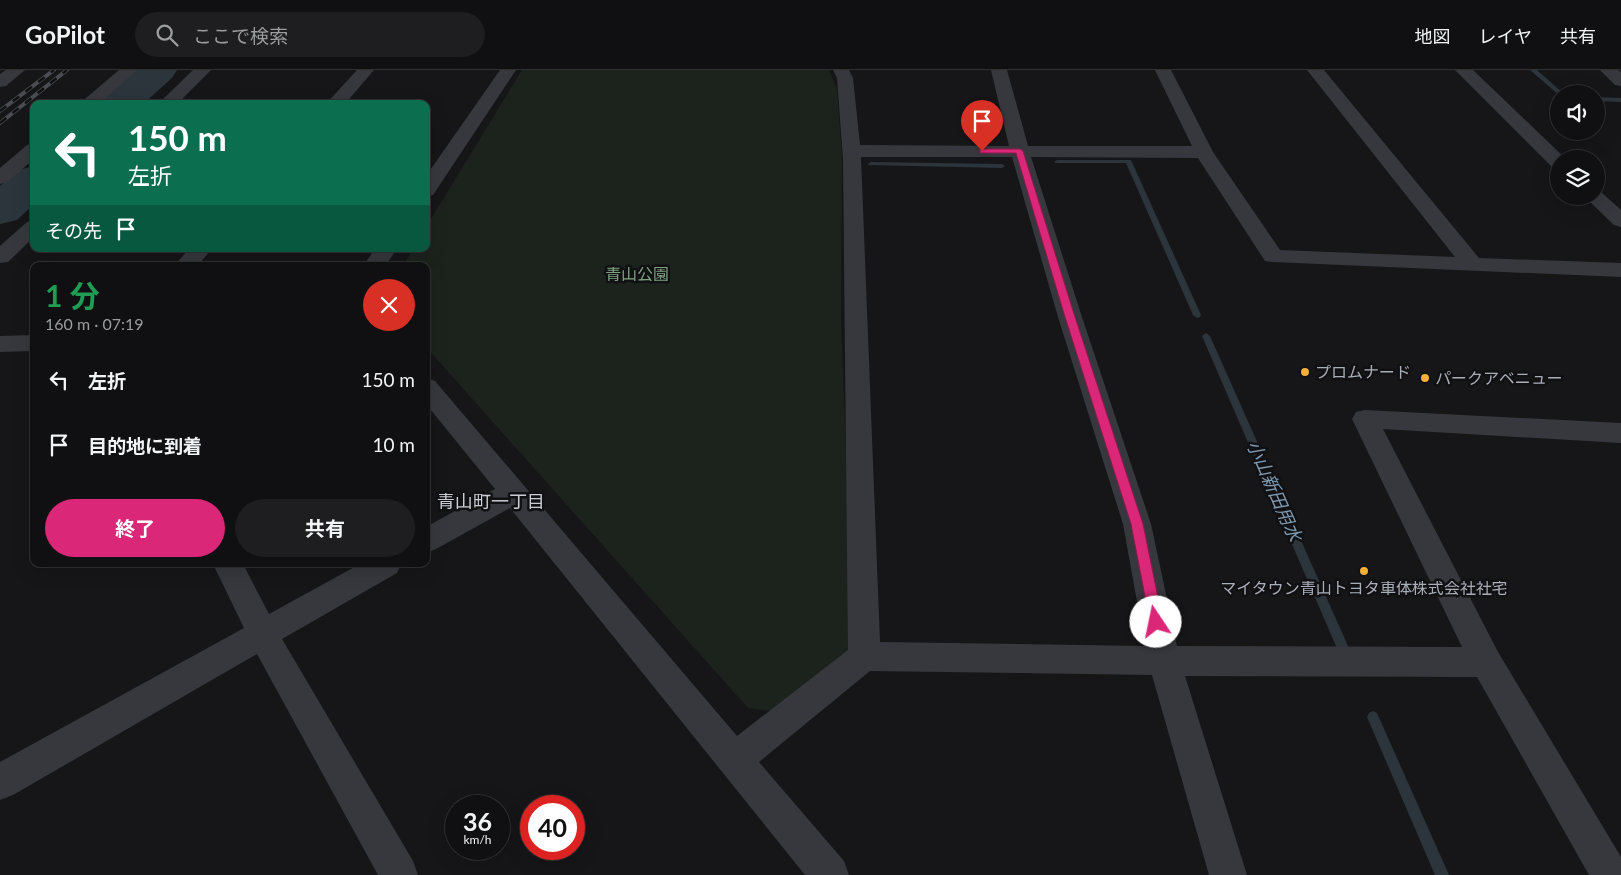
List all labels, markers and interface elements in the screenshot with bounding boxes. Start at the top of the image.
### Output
search box [135,12,485,57]
text: GoPilot [25,20,105,49]
icon: search [153,21,181,49]
text: ここで検索 [193,24,288,47]
text: 地図 [1415,25,1451,47]
text: レイヤ [1479,25,1532,47]
text: 共有 [1560,25,1596,47]
map controls [1550,85,1605,205]
button: sound [1550,85,1605,140]
pin [961,100,1003,151]
icon: arrive [968,107,996,135]
text: 150 m [128,116,227,158]
icon: left [45,120,110,185]
button: layers [1550,150,1605,205]
text: 左折 [128,162,172,189]
icon: arrive [112,215,140,243]
text: その先 [45,219,102,242]
park label: 青山公園 [605,264,669,283]
text: 1 分 [45,277,100,313]
button: close [363,279,415,331]
text: 160 m · 07:19 [45,314,144,333]
place label: プロムナード [1315,362,1411,381]
icon: left [45,366,73,394]
marker: プロムナード [1299,366,1311,378]
text: 150 m [361,368,415,391]
place label: パークアベニュー [1435,368,1563,387]
text: 左折 [88,369,126,392]
marker: パークアベニュー [1419,372,1431,384]
icon: arrive [45,431,73,459]
text: 10 m [372,433,415,456]
text: 目的地に到着 [88,434,202,457]
water label: 小山新田用水 [1243,437,1308,546]
district label: 青山町一丁目 [437,490,545,512]
button: 終了 [45,499,225,557]
button: 共有 [235,499,415,557]
marker: マイタウン青山トヨタ車体株式会社社宅 [1358,565,1370,577]
place label: マイタウン青山トヨタ車体株式会社社宅 [1220,578,1508,597]
position arrow [1129,595,1181,647]
speed limit sign: 40 [520,795,585,860]
text: 36 [463,806,492,836]
text: km/h [463,832,492,847]

